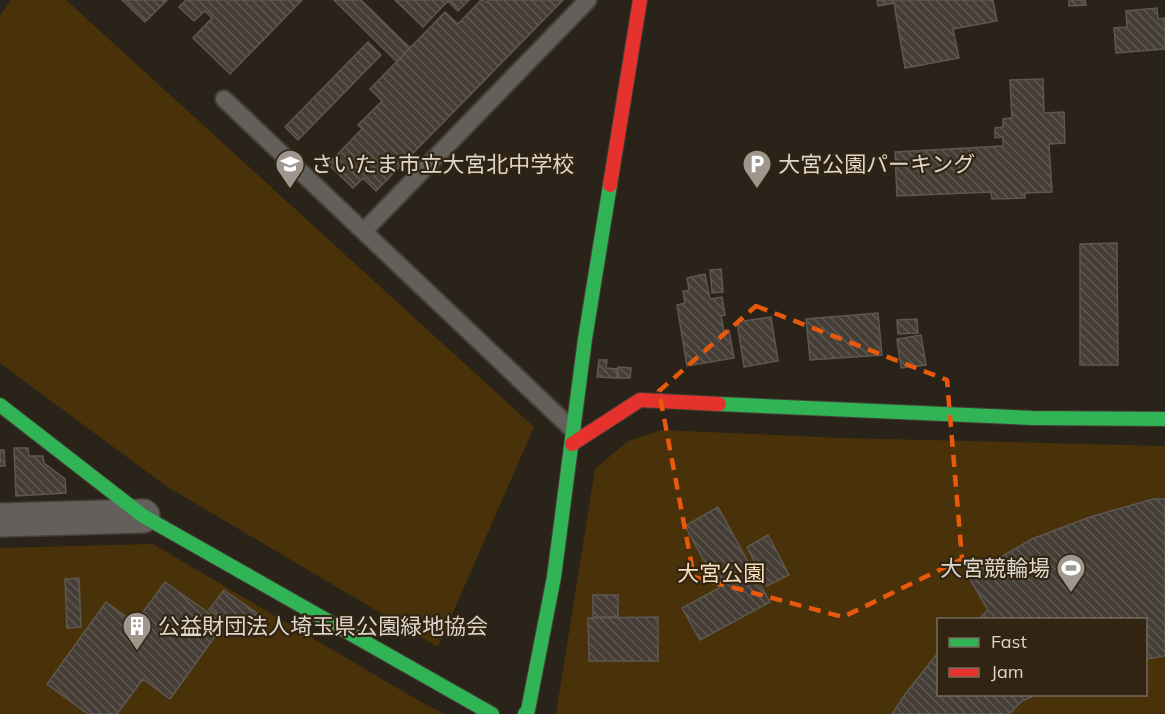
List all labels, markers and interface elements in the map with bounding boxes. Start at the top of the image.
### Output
school or university icon: さいたま市立大宮北中学校 [274,148,306,190]
parking icon: 大宮公園パーキング [741,148,773,190]
place label: さいたま市立大宮北中学校 [311,150,574,178]
place label: 大宮公園パーキング [778,150,975,178]
sports icon: 大宮競輪場 [1055,552,1087,594]
place label: 大宮競輪場 [940,554,1050,582]
park label: 大宮公園 [677,559,765,587]
building icon: 公益財団法人埼玉県公園緑地協会 [121,610,153,652]
place label: 公益財団法人埼玉県公園緑地協会 [158,612,488,640]
legend [937,618,1147,696]
text: Fast [991,630,1027,653]
text: Jam [991,660,1024,683]

